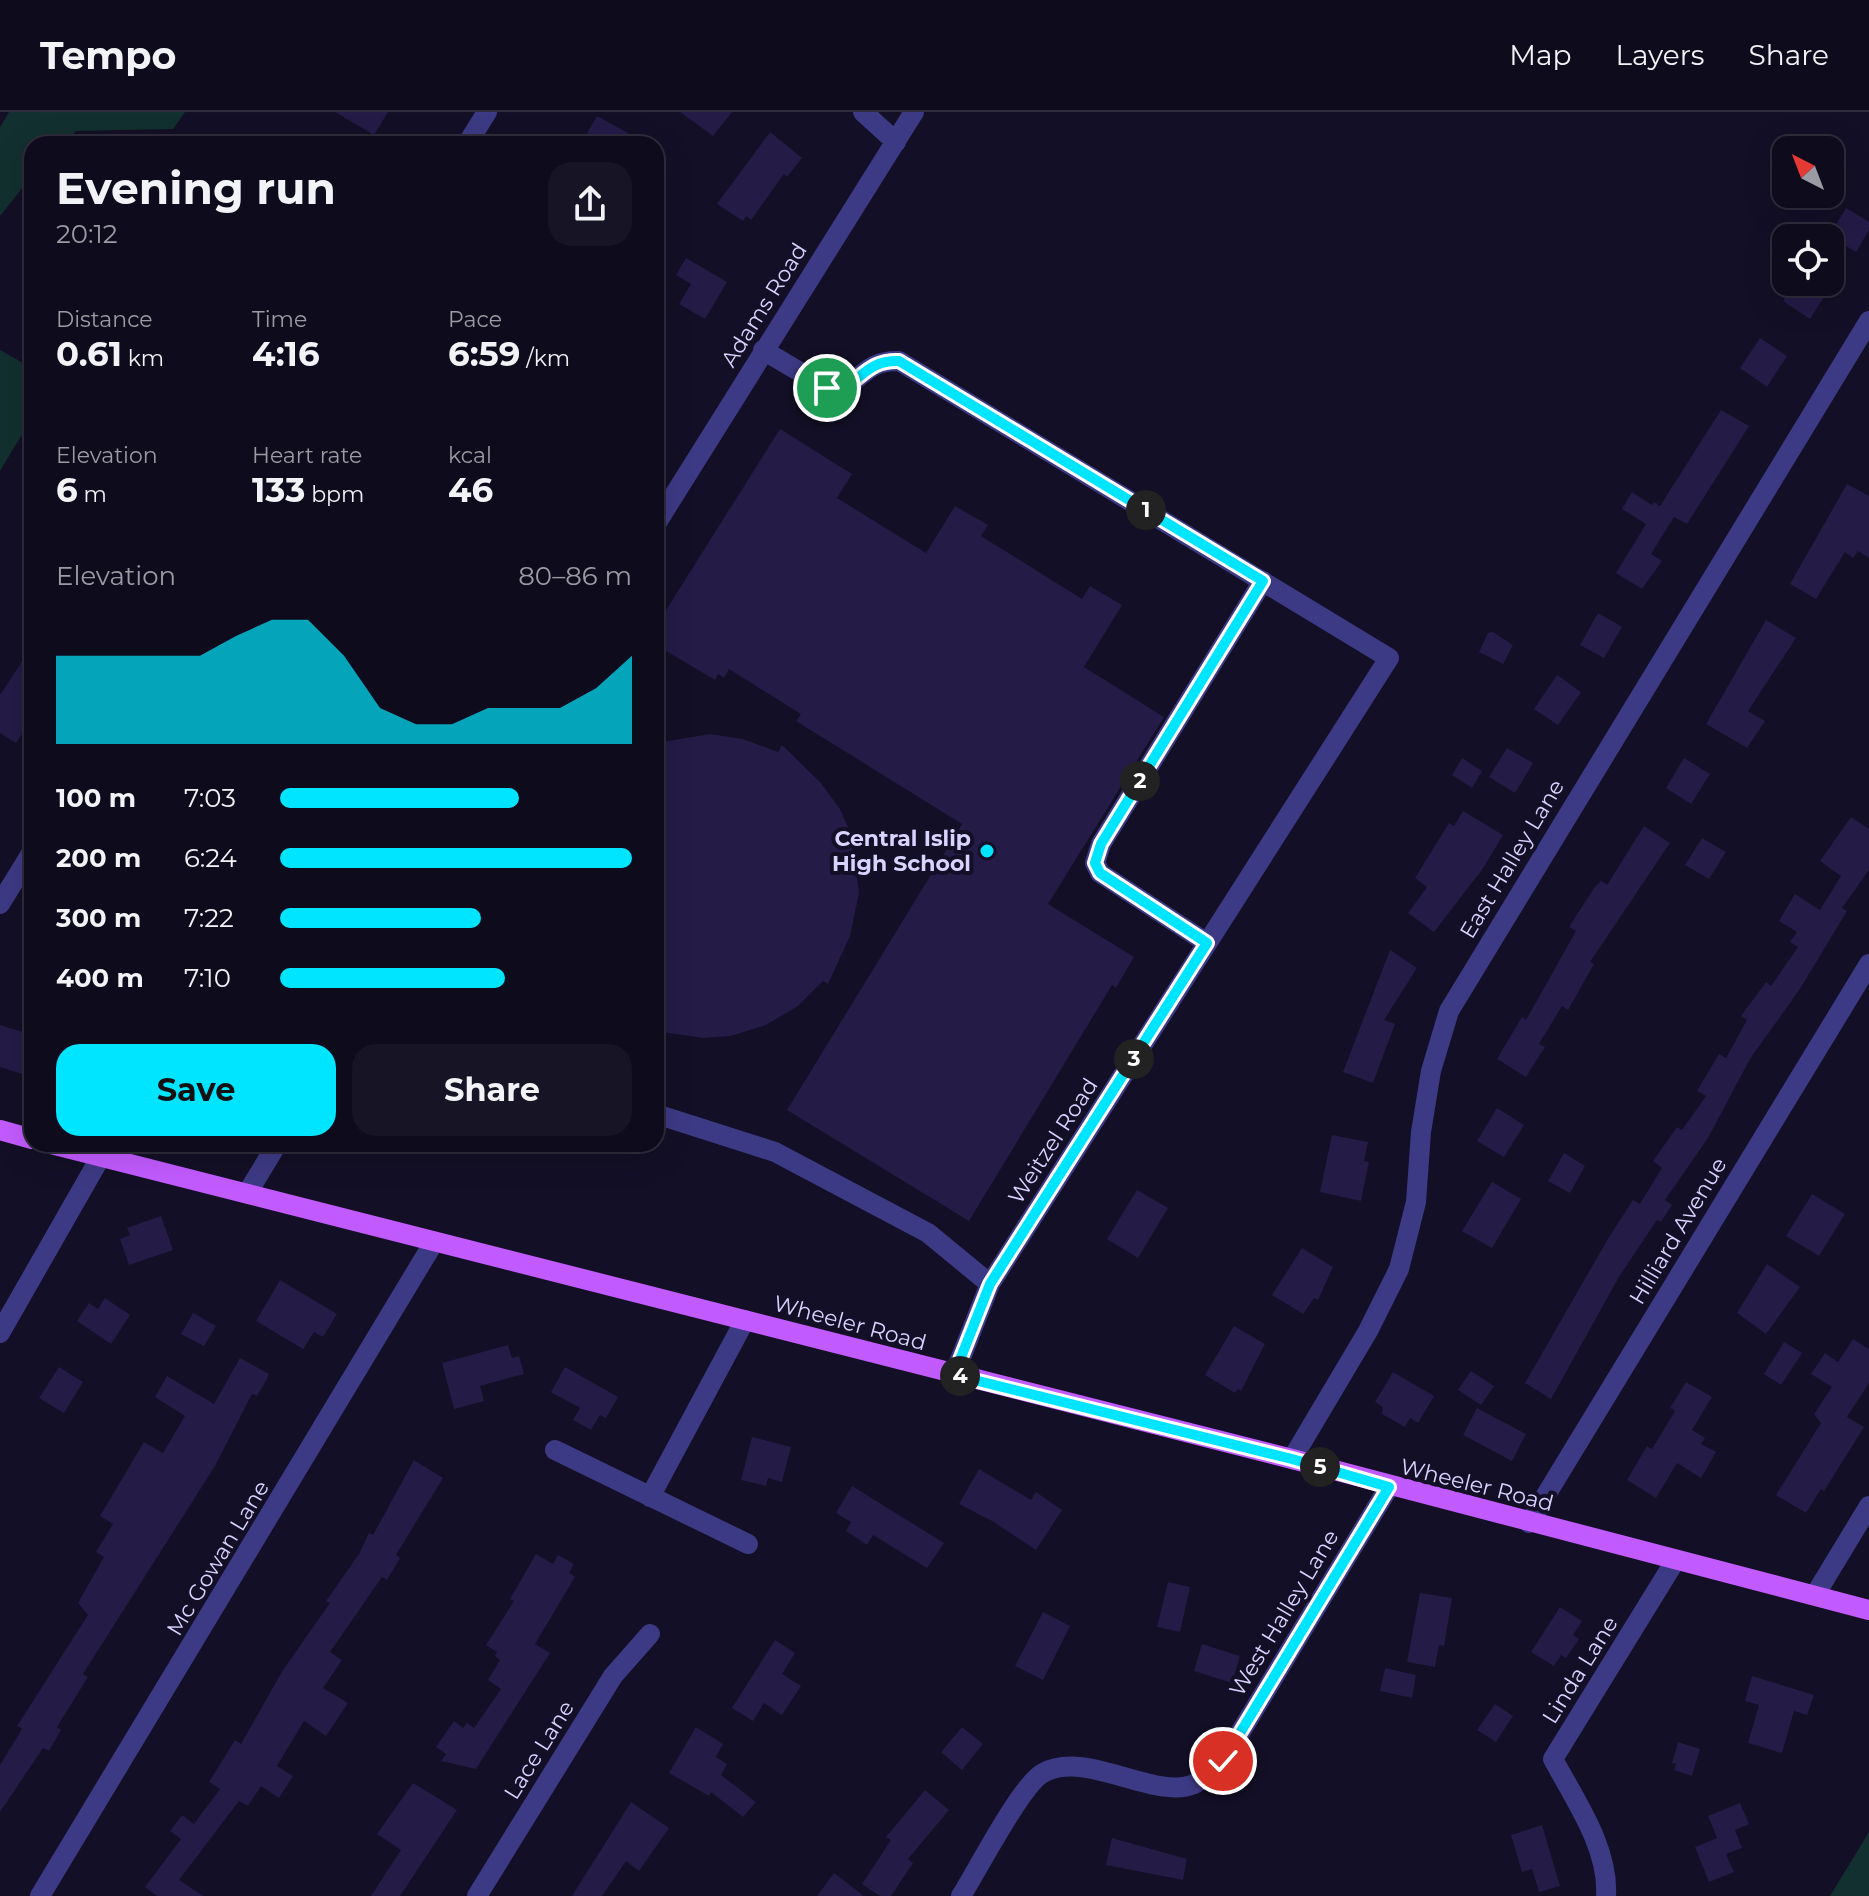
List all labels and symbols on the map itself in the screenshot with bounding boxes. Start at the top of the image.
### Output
north arrow [1772,136,1844,208]
street label: Adams Road [715,238,813,372]
pin [793,354,861,422]
pin: 1 [1126,490,1166,530]
pin: 2 [1120,761,1160,801]
street label: East Halley Lane [1454,775,1570,943]
place label: Central Islip High School [832,825,971,877]
marker: Central Islip High School [978,842,996,860]
pin: 3 [1114,1039,1154,1079]
street label: Weitzel Road [1002,1073,1104,1209]
street label: Hilliard Avenue [1623,1153,1733,1309]
street label: Wheeler Road [771,1290,929,1356]
pin: 4 [940,1356,980,1396]
pin: 5 [1300,1447,1340,1487]
street label: Wheeler Road [1398,1453,1556,1517]
street label: Mc Gowan Lane [161,1476,275,1640]
street label: West Halley Lane [1224,1525,1344,1701]
street label: Linda Lane [1536,1611,1624,1729]
street label: Lace Lane [498,1696,580,1804]
pin [1189,1727,1257,1795]

